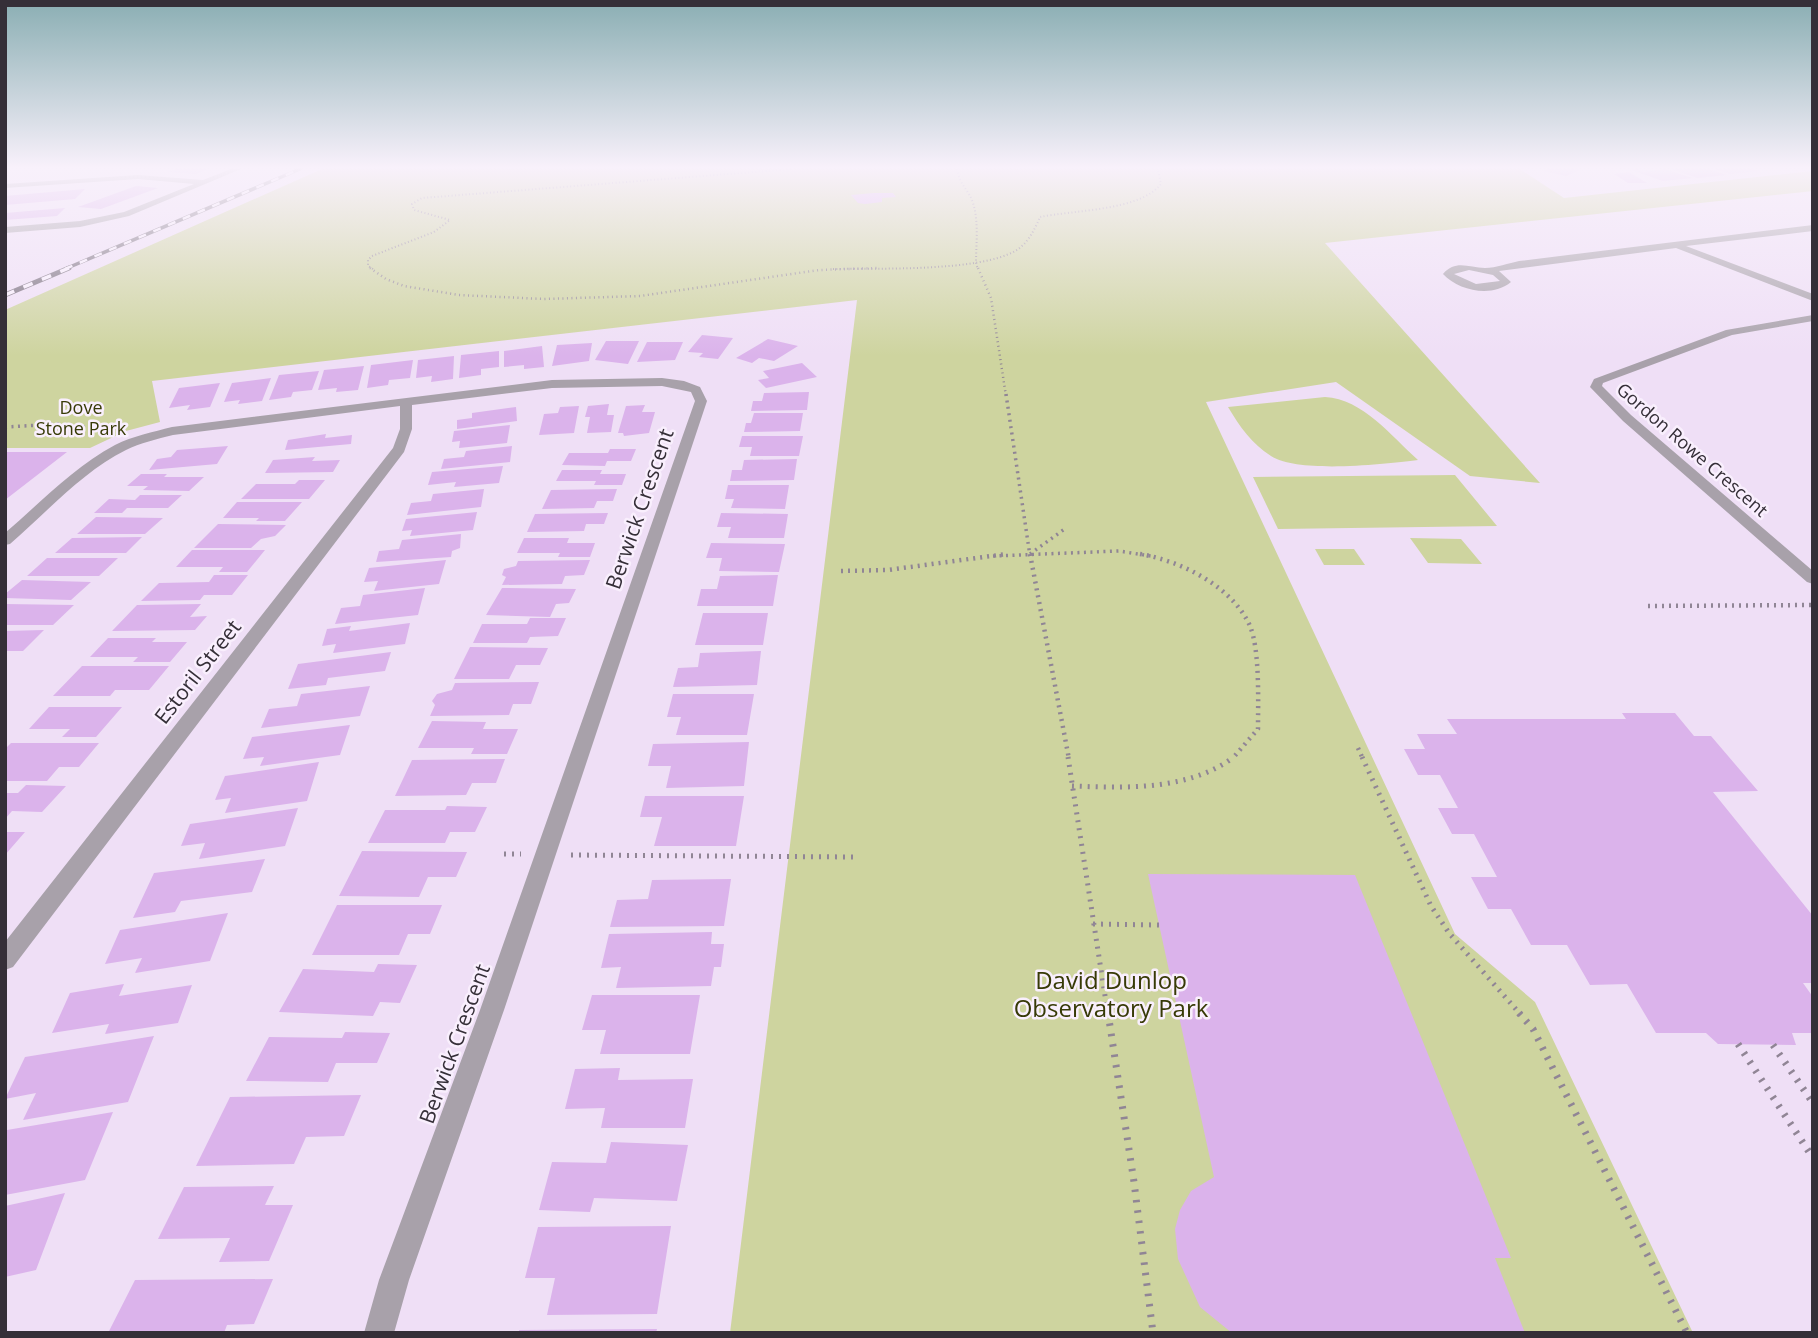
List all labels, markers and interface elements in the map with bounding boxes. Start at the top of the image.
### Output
street label: Gordon Rowe Crescent [1612,377,1773,522]
park label: Dove Stone Park [36,395,127,440]
street label: Berwick Crescent [598,425,680,593]
street label: Estoril Street [148,613,247,729]
street label: Berwick Crescent [412,960,496,1127]
park label: David Dunlop Observatory Park [1014,963,1209,1024]

